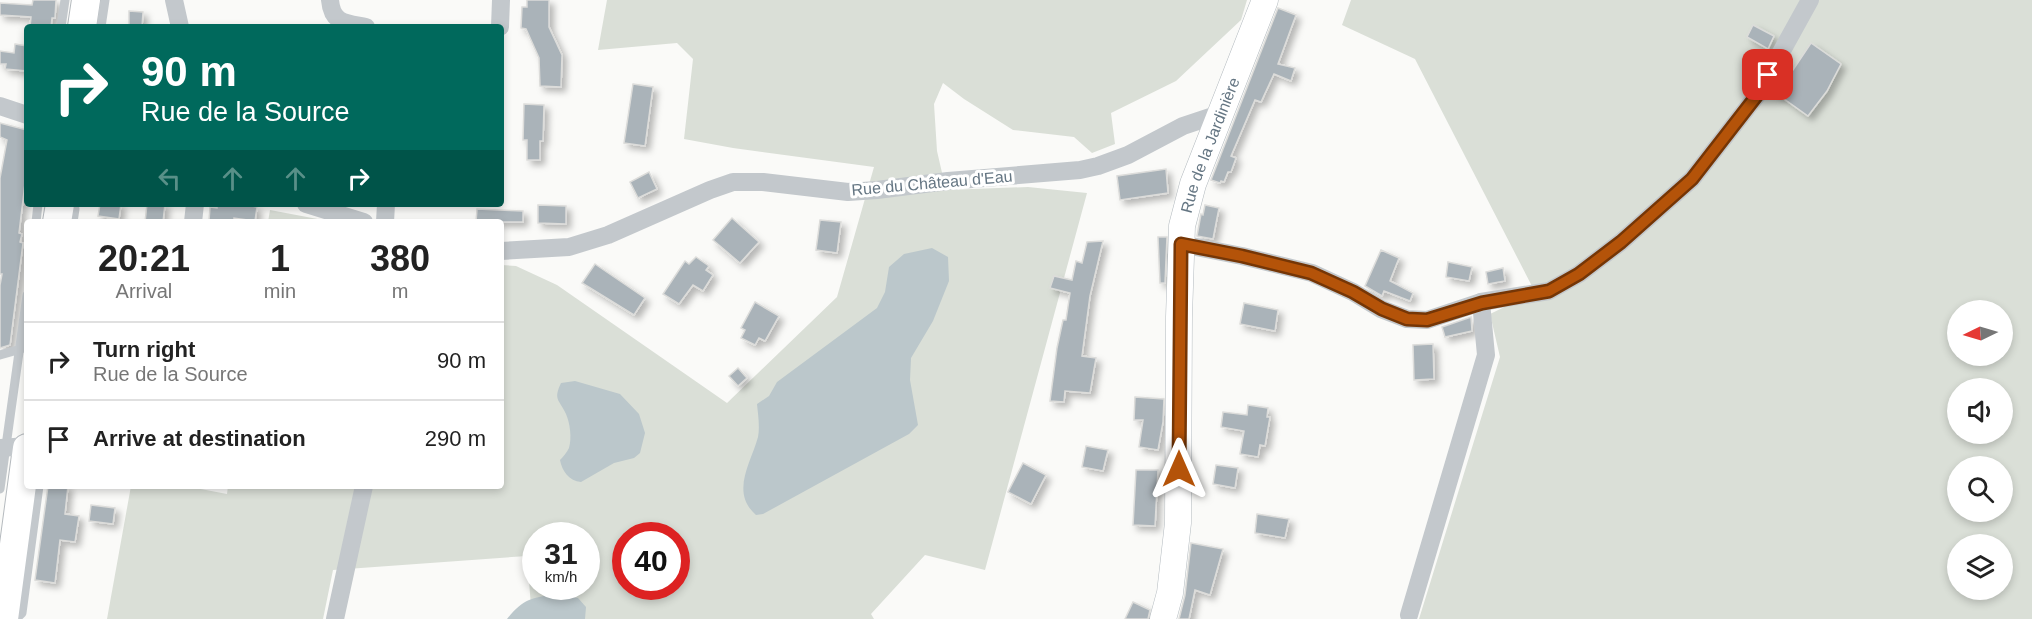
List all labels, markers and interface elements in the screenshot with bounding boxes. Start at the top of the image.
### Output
icon: right [42,48,120,126]
text: 90 m [141,48,237,95]
pin [1742,49,1793,100]
icon: arrive [1751,58,1784,91]
street label: Rue de la Jardinière [1177,75,1242,215]
text: Rue de la Source [141,97,350,127]
icon: left [153,162,186,195]
icon: ahead [216,162,249,195]
icon: ahead [279,162,312,195]
icon: right [342,162,375,195]
street label: Rue du Château d'Eau [851,167,1013,199]
text: 20:21 [98,238,190,279]
text: 1 [270,238,290,279]
text: 380 [370,238,430,279]
text: Arrival [116,280,172,302]
text: min [264,280,296,302]
text: m [392,280,408,302]
north arrow [1947,300,2013,366]
map controls [1947,300,2013,600]
text: Turn right [93,337,195,362]
icon: right [42,345,75,378]
text: 90 m [437,348,486,373]
text: Rue de la Source [93,363,248,385]
button: sound [1947,378,2013,444]
icon: arrive [42,423,75,456]
text: Arrive at destination [93,426,306,451]
text: 290 m [425,426,486,451]
position arrow [1147,437,1211,501]
button: search [1947,456,2013,522]
speed limit sign: 40 [612,522,690,600]
button: layers [1947,534,2013,600]
text: 31 [544,537,578,570]
text: km/h [545,568,577,585]

